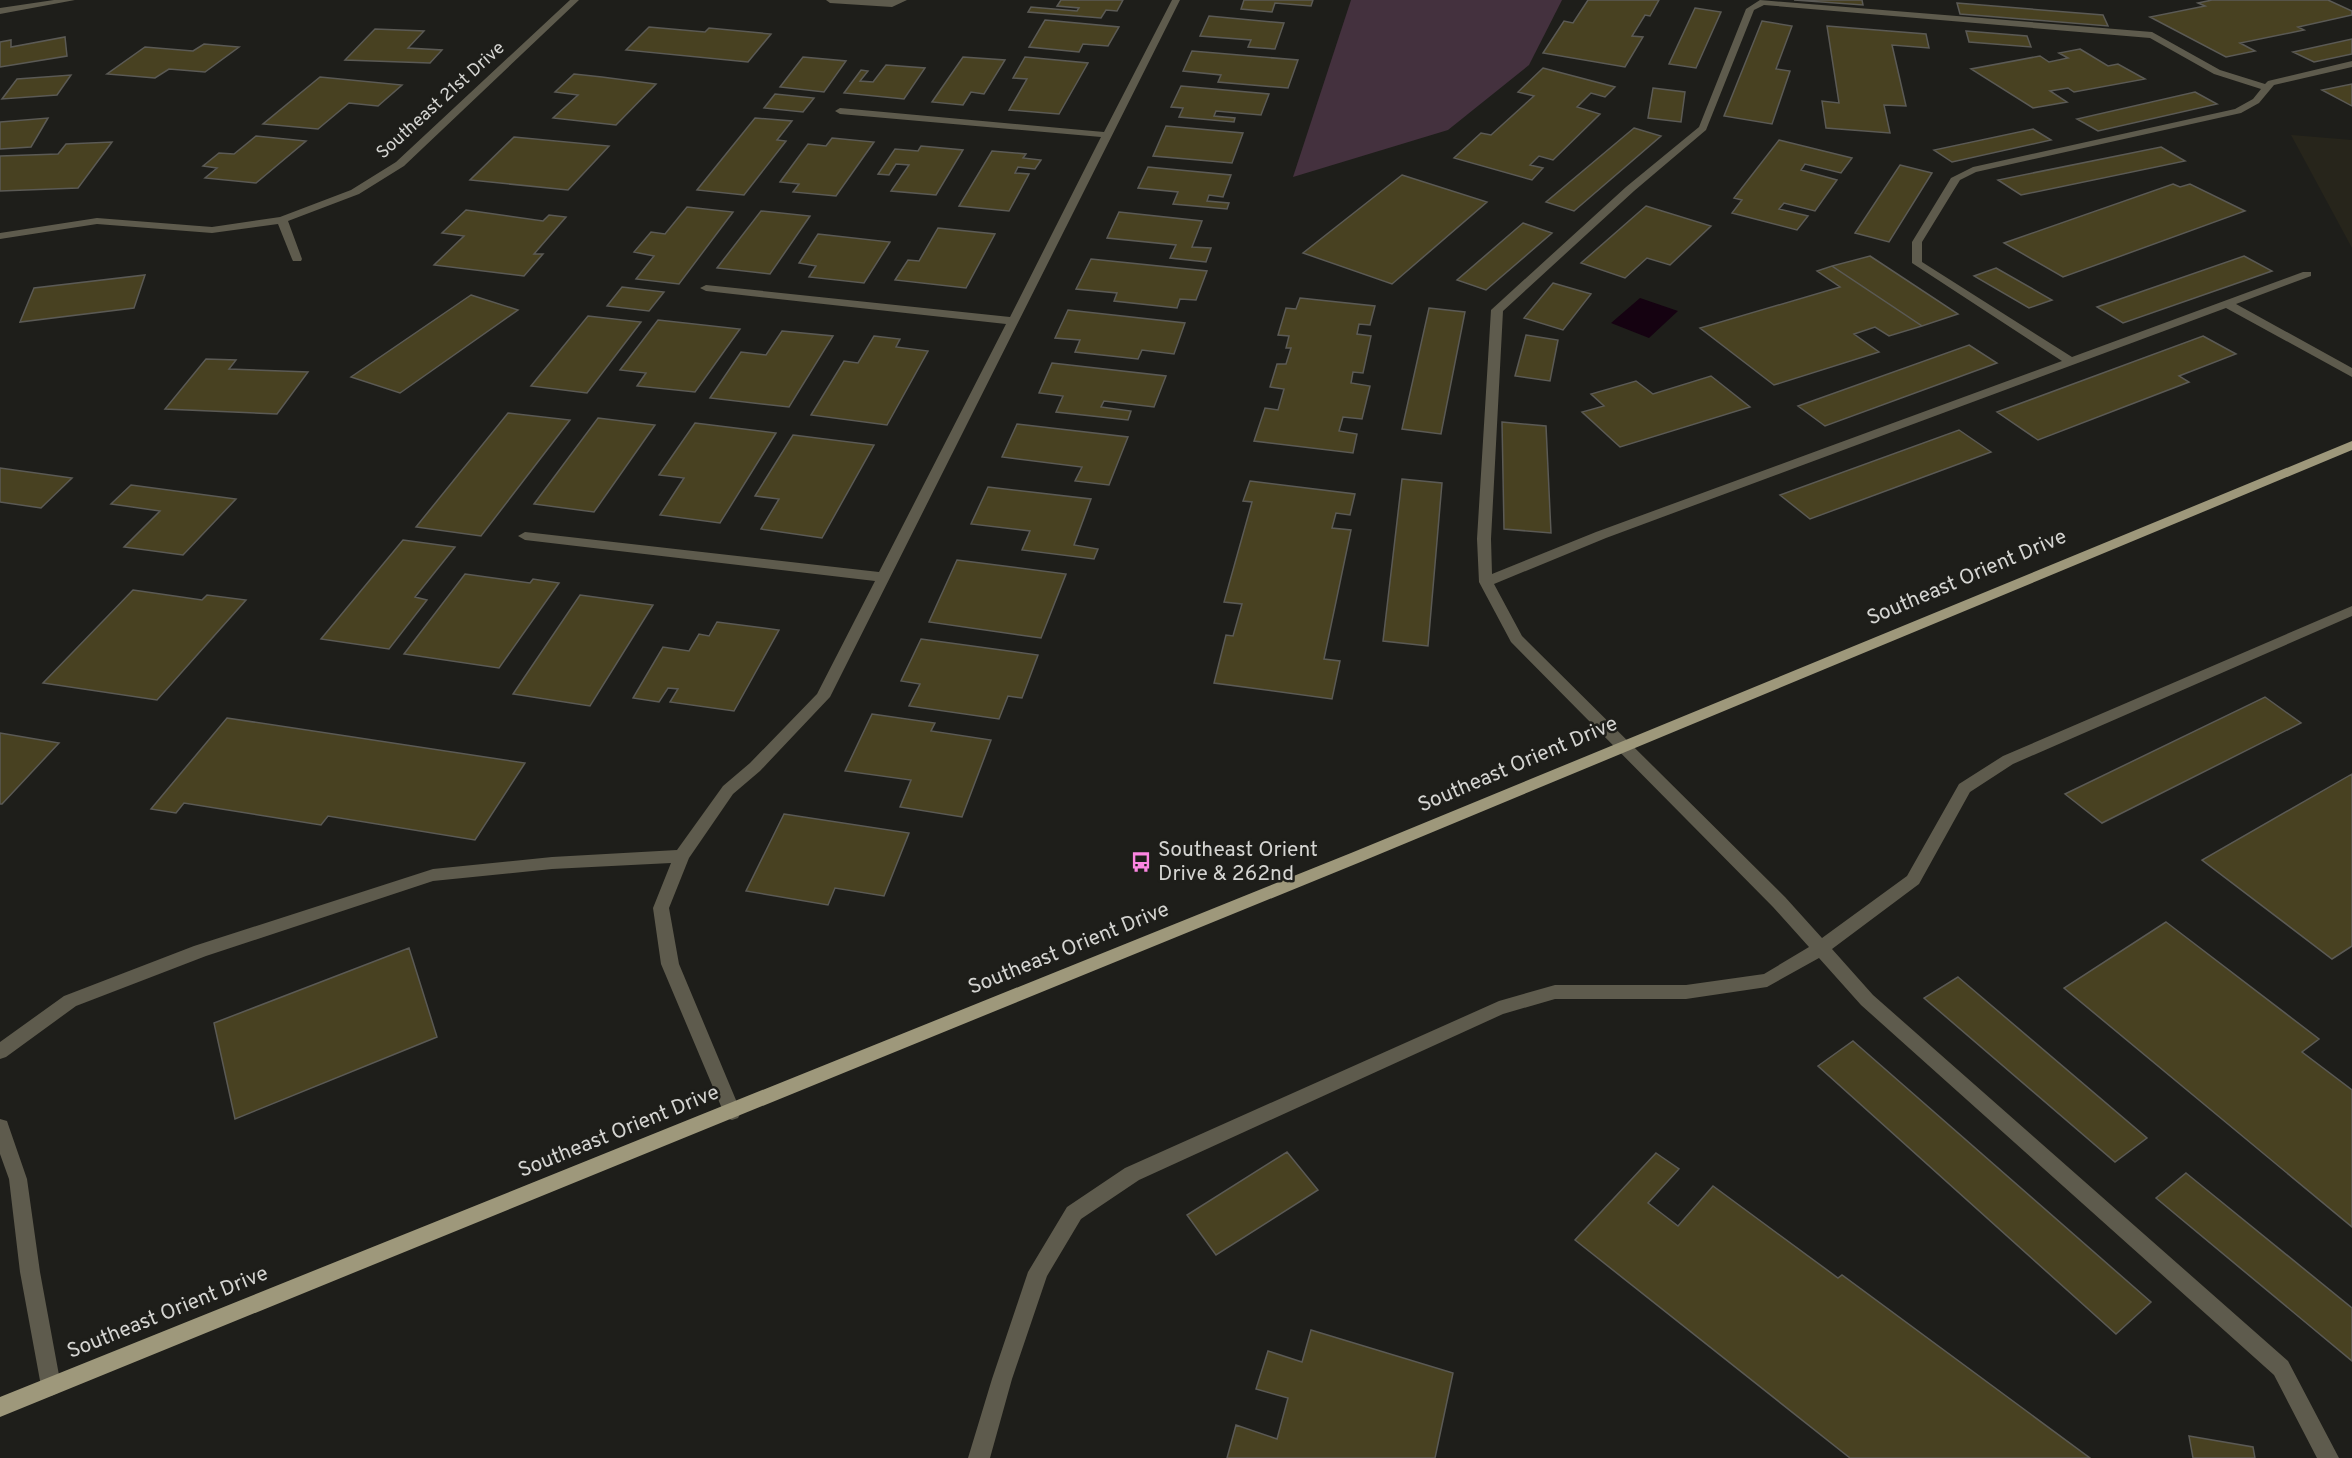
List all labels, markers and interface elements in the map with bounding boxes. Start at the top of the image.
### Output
street label: Southeast 21st Drive [372,37,510,165]
street label: Southeast Orient Drive [1863,524,2071,632]
street label: Southeast Orient Drive [1414,711,1622,819]
place label: Southeast Orient Drive & 262nd [1158,837,1318,888]
bus stop icon: Southeast Orient Drive & 262nd [1129,850,1153,874]
street label: Southeast Orient Drive [964,896,1174,1002]
street label: Southeast Orient Drive [514,1079,724,1185]
street label: Southeast Orient Drive [63,1260,273,1366]

